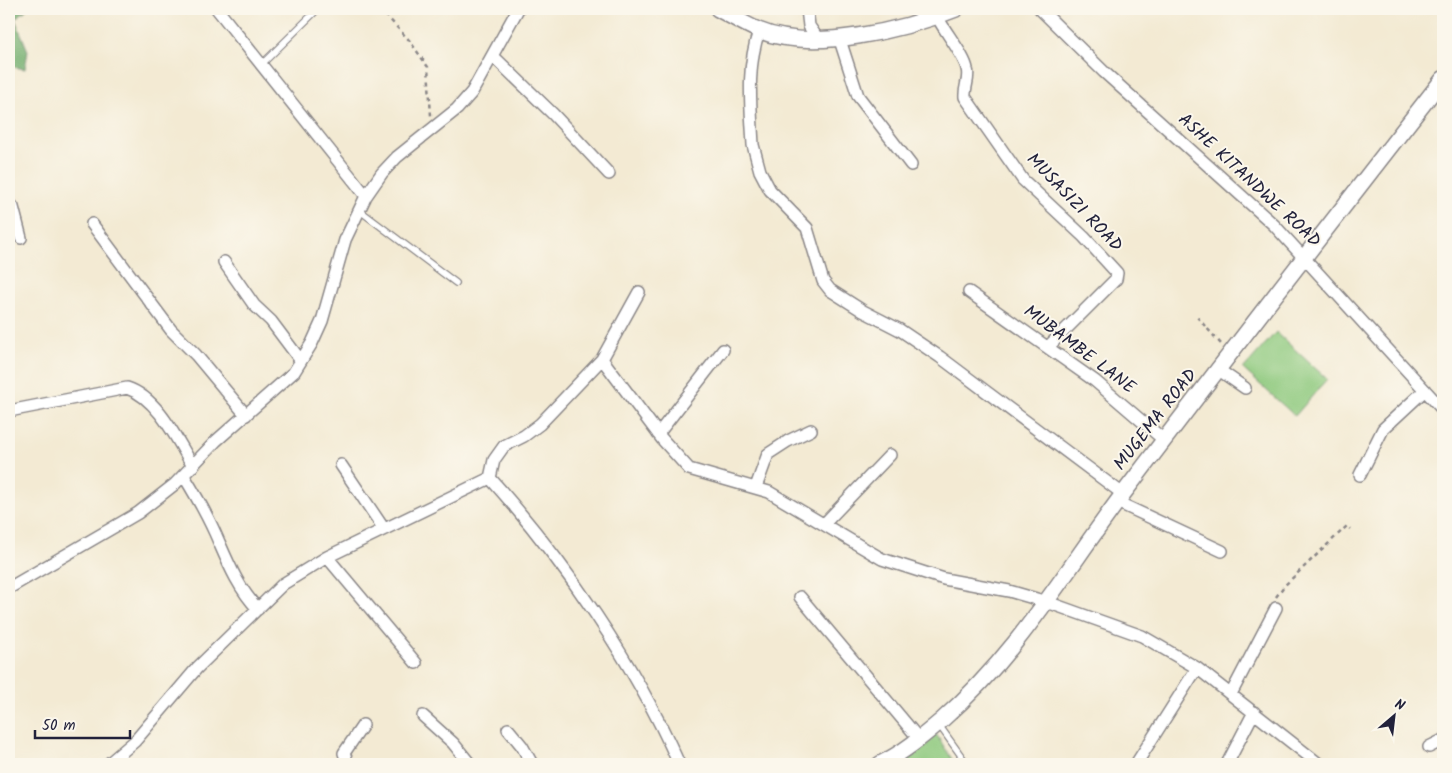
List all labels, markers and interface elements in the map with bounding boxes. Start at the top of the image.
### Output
street label: ASHE KITANDWE ROAD [1171,107,1327,256]
street label: MUSASIZI ROAD [1019,147,1129,260]
street label: MUBAMBE LANE [1017,298,1142,402]
street label: MUGEMA ROAD [1107,362,1206,477]
north arrow [1370,690,1420,740]
text: N [1391,694,1409,717]
scale bar [35,708,130,740]
text: 50 m [42,714,76,738]

